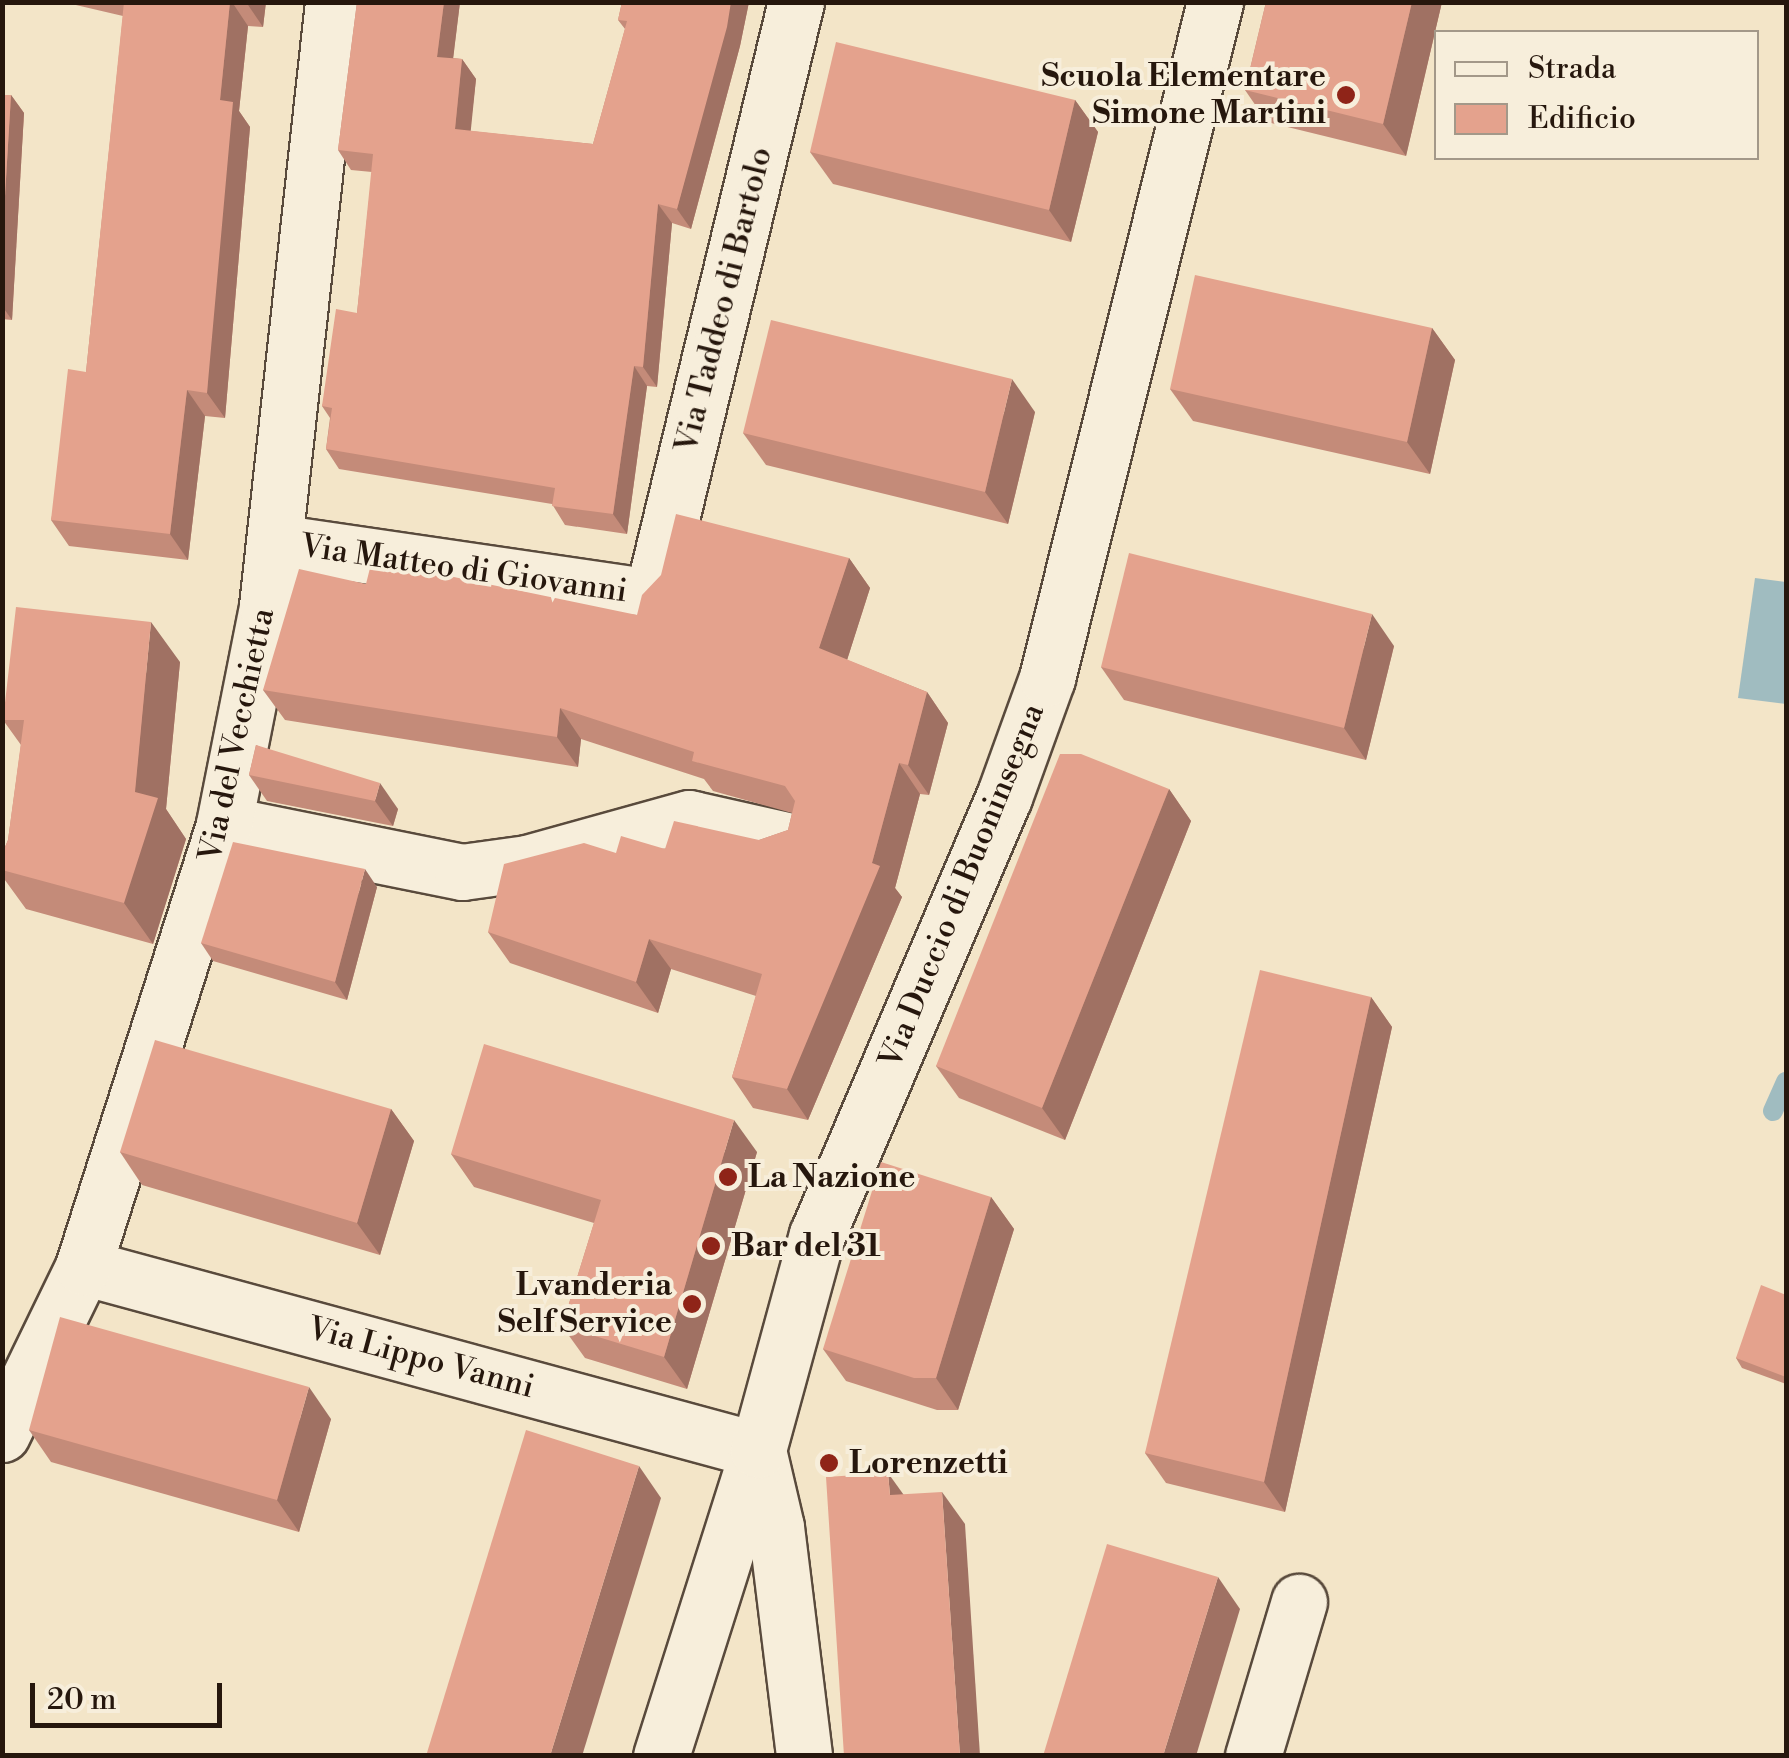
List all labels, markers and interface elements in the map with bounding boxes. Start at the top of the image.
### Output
legend [1434,30,1759,160]
text: Strada [1528,50,1616,88]
place label: Scuola Elementare Simone Martini [1041,58,1326,133]
marker: Scuola Elementare Simone Martini [1335,84,1357,106]
text: Edificio [1528,100,1636,138]
street label: Via Taddeo di Bartolo [667,143,781,457]
street label: Via Matteo di Giovanni [298,527,630,611]
street label: Via del Vecchietta [191,605,283,865]
street label: Via Duccio di Buoninsegna [871,698,1053,1074]
place label: La Nazione [748,1158,915,1196]
marker: La Nazione [717,1166,739,1188]
place label: Bar del 31 [731,1227,881,1265]
marker: Bar del 31 [700,1235,722,1257]
place label: Lvanderia Self Service [497,1267,672,1342]
marker: Lvanderia Self Service [681,1293,703,1315]
street label: Via Lippo Vanni [304,1309,538,1407]
place label: Lorenzetti [849,1444,1008,1482]
marker: Lorenzetti [818,1452,840,1474]
scale bar [35,1663,228,1725]
text: 20 m [47,1681,116,1719]

